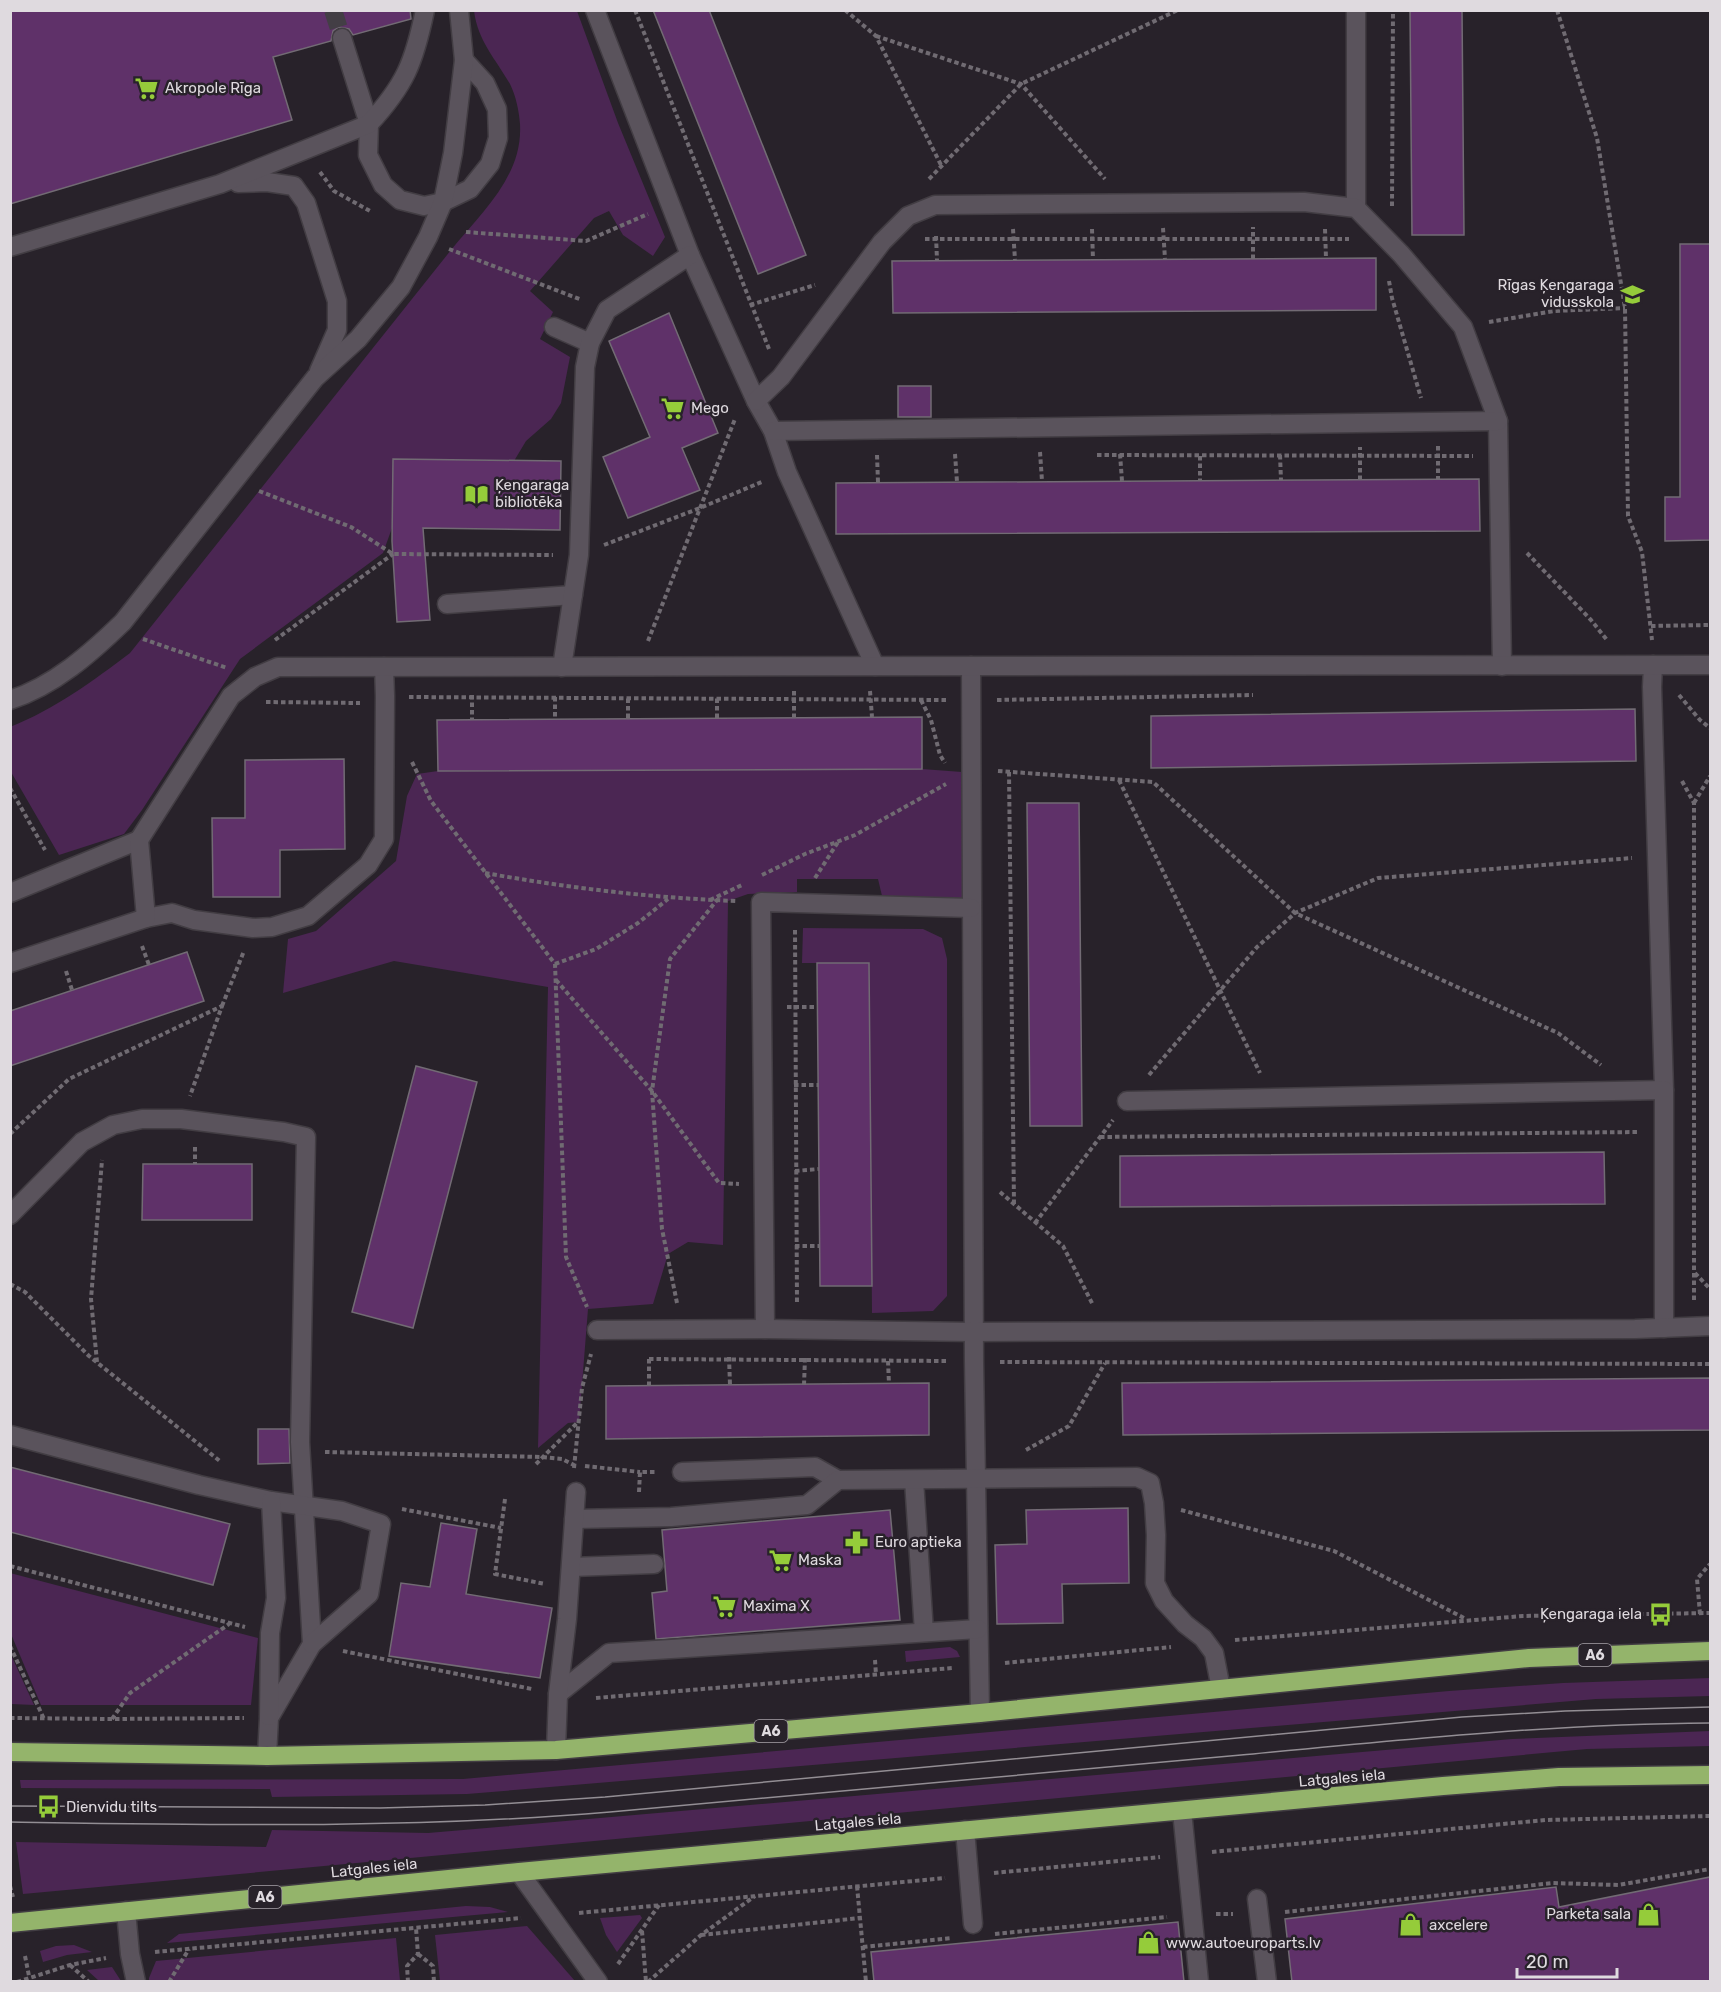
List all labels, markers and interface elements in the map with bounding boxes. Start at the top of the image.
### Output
supermarket icon: Akropole Rīga [134,75,160,101]
place label: Akropole Rīga [165,79,261,97]
place label: Rīgas Ķengaraga vidusskola [1498,276,1614,311]
school or university icon: Rīgas Ķengaraga vidusskola [1619,281,1645,307]
supermarket icon: Mego [660,395,686,421]
place label: Mego [691,399,729,417]
place label: Ķengaraga bibliotēka [495,476,569,511]
library icon: Ķengaraga bibliotēka [464,481,490,507]
pharmacy icon: Euro aptieka [844,1529,870,1555]
place label: Euro aptieka [875,1533,962,1551]
supermarket icon: Maska [767,1547,793,1573]
place label: Maska [798,1551,842,1569]
supermarket icon: Maxima X [712,1593,738,1619]
place label: Maxima X [743,1597,810,1615]
bus stop icon: Ķengaraga iela [1647,1601,1673,1627]
place label: Ķengaraga iela [1540,1605,1642,1623]
road number: A6 [1578,1644,1612,1666]
road number: A6 [754,1720,788,1742]
street label: Latgales iela [1298,1765,1386,1791]
bus stop icon: Dienvidu tilts [35,1794,61,1820]
place label: Dienvidu tilts [66,1798,157,1816]
street label: Latgales iela [814,1809,902,1835]
street label: Latgales iela [330,1854,418,1882]
road number: A6 [248,1886,282,1908]
shop icon: Parketa sala [1636,1901,1662,1927]
place label: Parketa sala [1546,1905,1631,1923]
shop icon: axcelere [1398,1912,1424,1938]
place label: axcelere [1429,1916,1488,1934]
shop icon: www.autoeuroparts.lv [1135,1930,1161,1956]
place label: www.autoeuroparts.lv [1166,1934,1321,1952]
scale bar [1517,1941,1618,1979]
text: 20 m [1526,1951,1568,1973]

